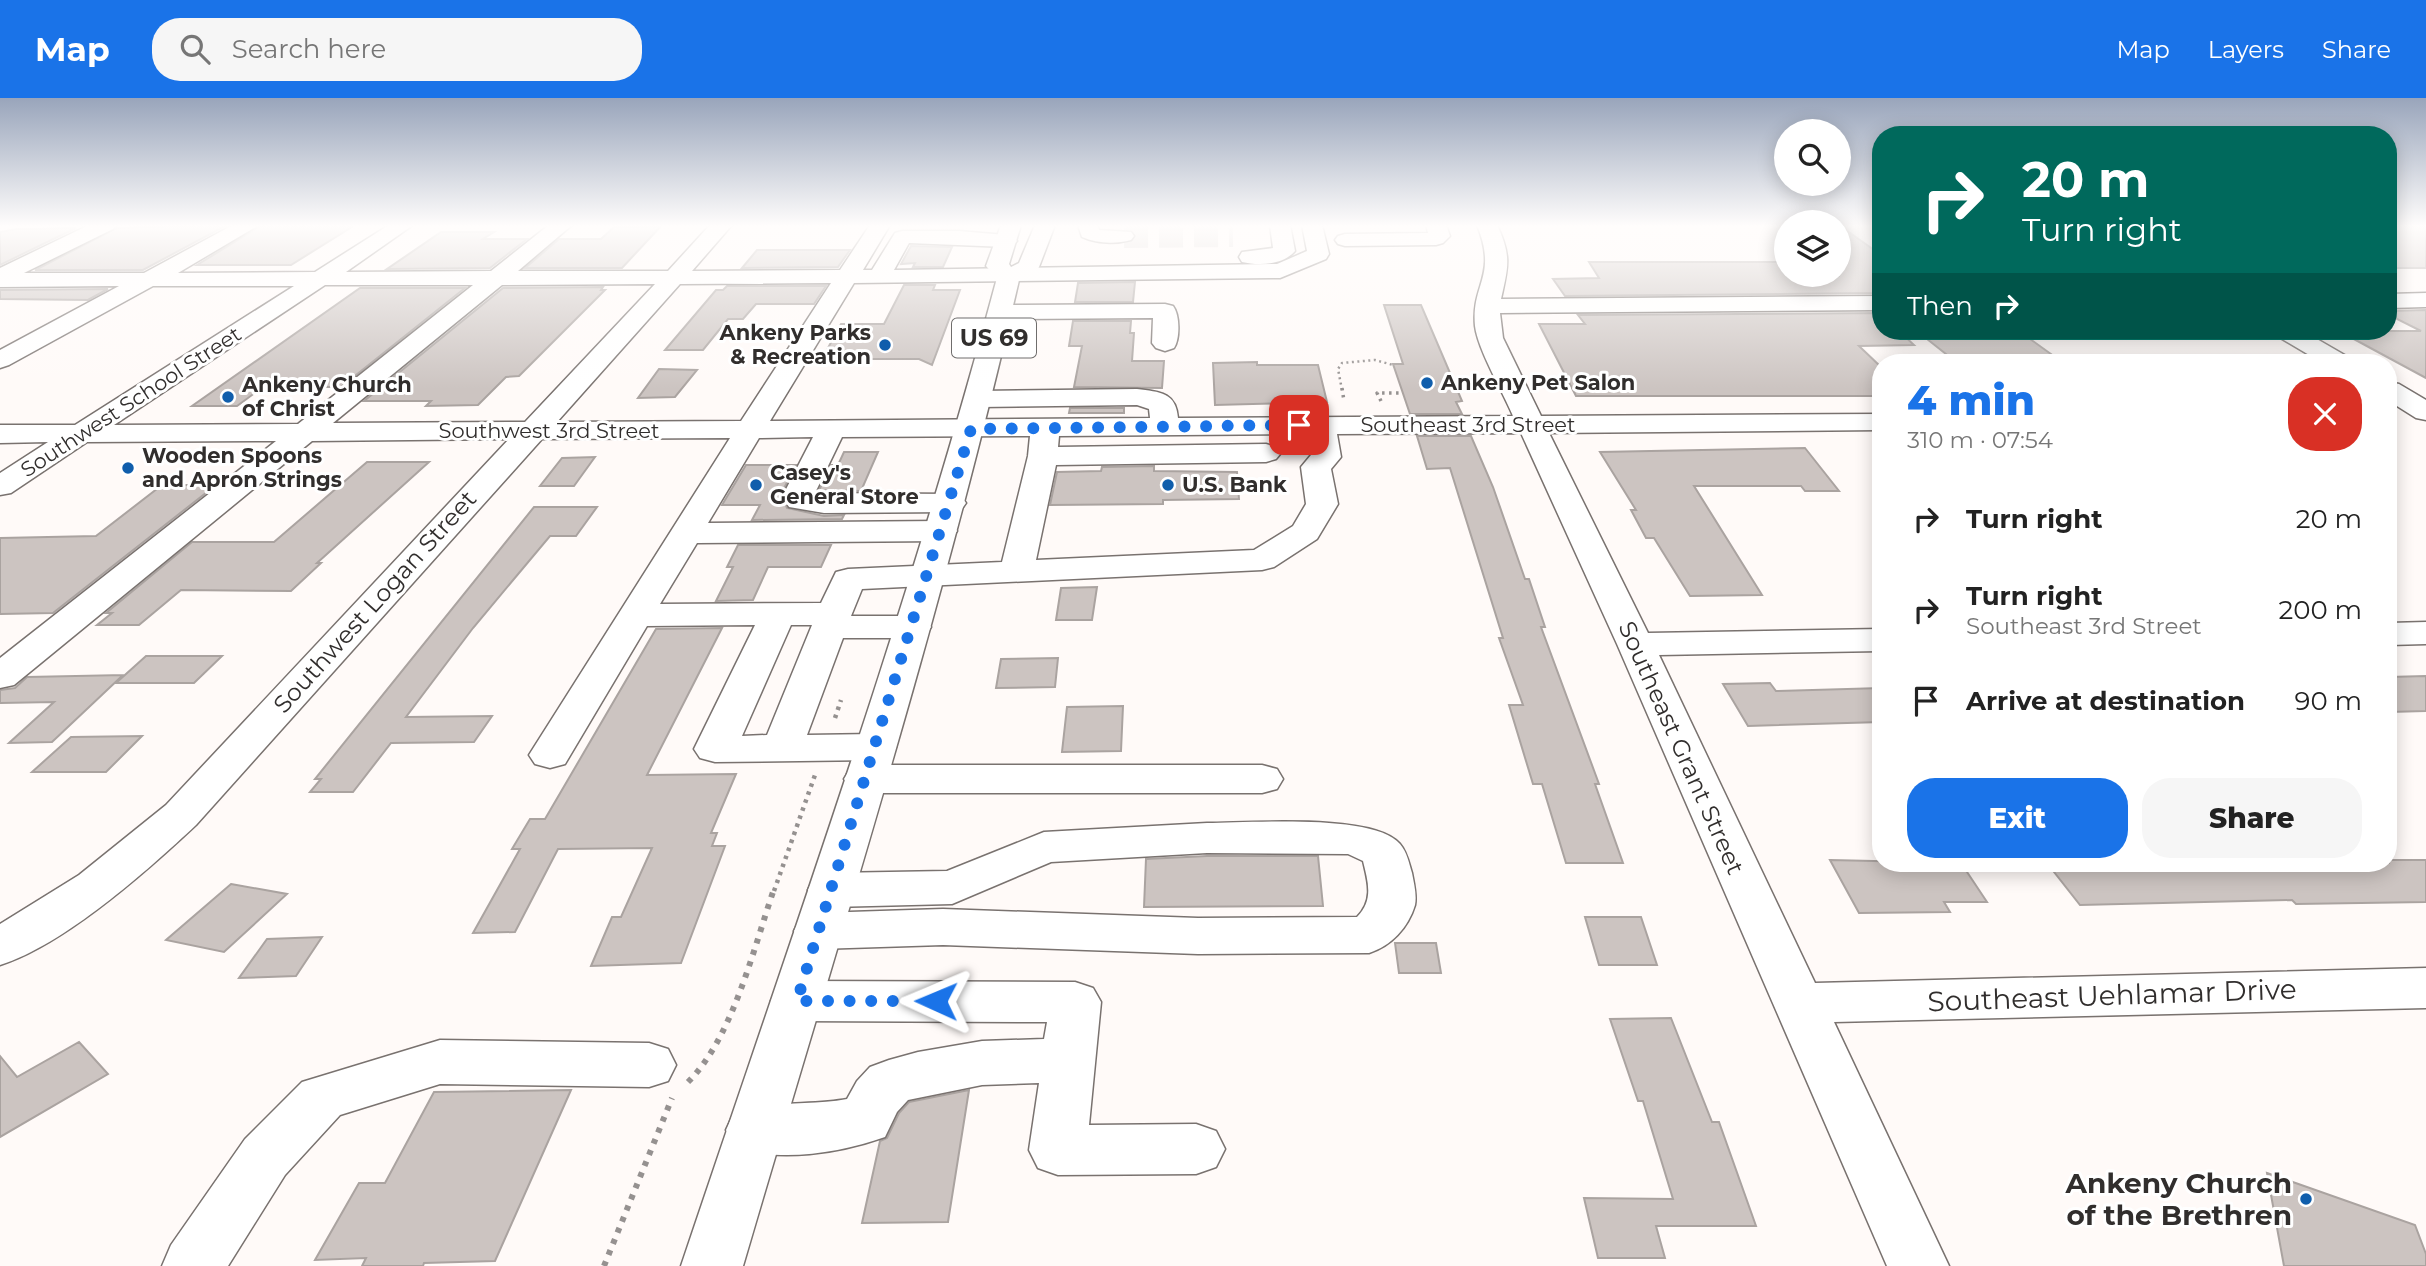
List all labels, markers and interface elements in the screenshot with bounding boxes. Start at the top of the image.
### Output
search box [152,18,642,81]
text: Map [35,29,110,69]
icon: search [176,30,214,68]
text: Search here [232,33,386,65]
text: Map [2116,35,2170,64]
text: Layers [2208,35,2284,64]
text: Share [2322,35,2391,64]
map controls [1774,119,1851,287]
button: search [1774,119,1851,196]
text: 20 m [2022,150,2149,209]
icon: right [1907,154,1998,245]
button: layers [1774,210,1851,287]
text: Turn right [2022,210,2182,249]
icon: right [1987,287,2025,325]
text: Then [1907,290,1973,322]
road number: US 69 [952,318,1036,358]
place label: Ankeny Parks & Recreation [719,320,871,369]
street label: Southwest School Street [16,321,246,482]
marker: Ankeny Parks & Recreation [877,337,893,353]
place label: Ankeny Pet Salon [1440,370,1635,395]
place label: Ankeny Church of Christ [241,372,412,421]
text: 4 min [1907,374,2035,426]
marker: Ankeny Pet Salon [1419,375,1435,391]
button: close [2288,377,2362,451]
marker: Ankeny Church of Christ [220,389,236,405]
pin [1269,395,1329,455]
icon: arrive [1280,406,1318,444]
street label: Southeast 3rd Street [1360,412,1576,437]
street label: Southwest 3rd Street [438,418,660,443]
text: 310 m · 07:54 [1907,426,2053,454]
place label: Wooden Spoons and Apron Strings [142,443,342,492]
marker: Wooden Spoons and Apron Strings [120,460,136,476]
place label: Casey's General Store [770,460,919,509]
place label: U.S. Bank [1182,472,1287,497]
marker: Casey's General Store [748,477,764,493]
marker: U.S. Bank [1160,477,1176,493]
street label: Southwest Logan Street [267,484,482,719]
icon: right [1907,500,1945,538]
text: Turn right [1966,503,2102,535]
text: 20 m [2296,503,2362,535]
text: Turn right [1966,580,2102,612]
icon: right [1907,591,1945,629]
text: 200 m [2278,594,2362,626]
text: Southeast 3rd Street [1966,612,2202,640]
street label: Southeast Grant Street [1612,617,1751,879]
icon: arrive [1907,682,1945,720]
text: Arrive at destination [1966,685,2245,717]
text: 90 m [2295,685,2362,717]
button: Exit [1907,778,2128,858]
button: Share [2142,778,2362,858]
position arrow [899,964,973,1038]
street label: Southeast Uehlamar Drive [1927,972,2297,1018]
place label: Ankeny Church of the Brethren [2065,1166,2292,1232]
marker: Ankeny Church of the Brethren [2298,1191,2314,1207]

